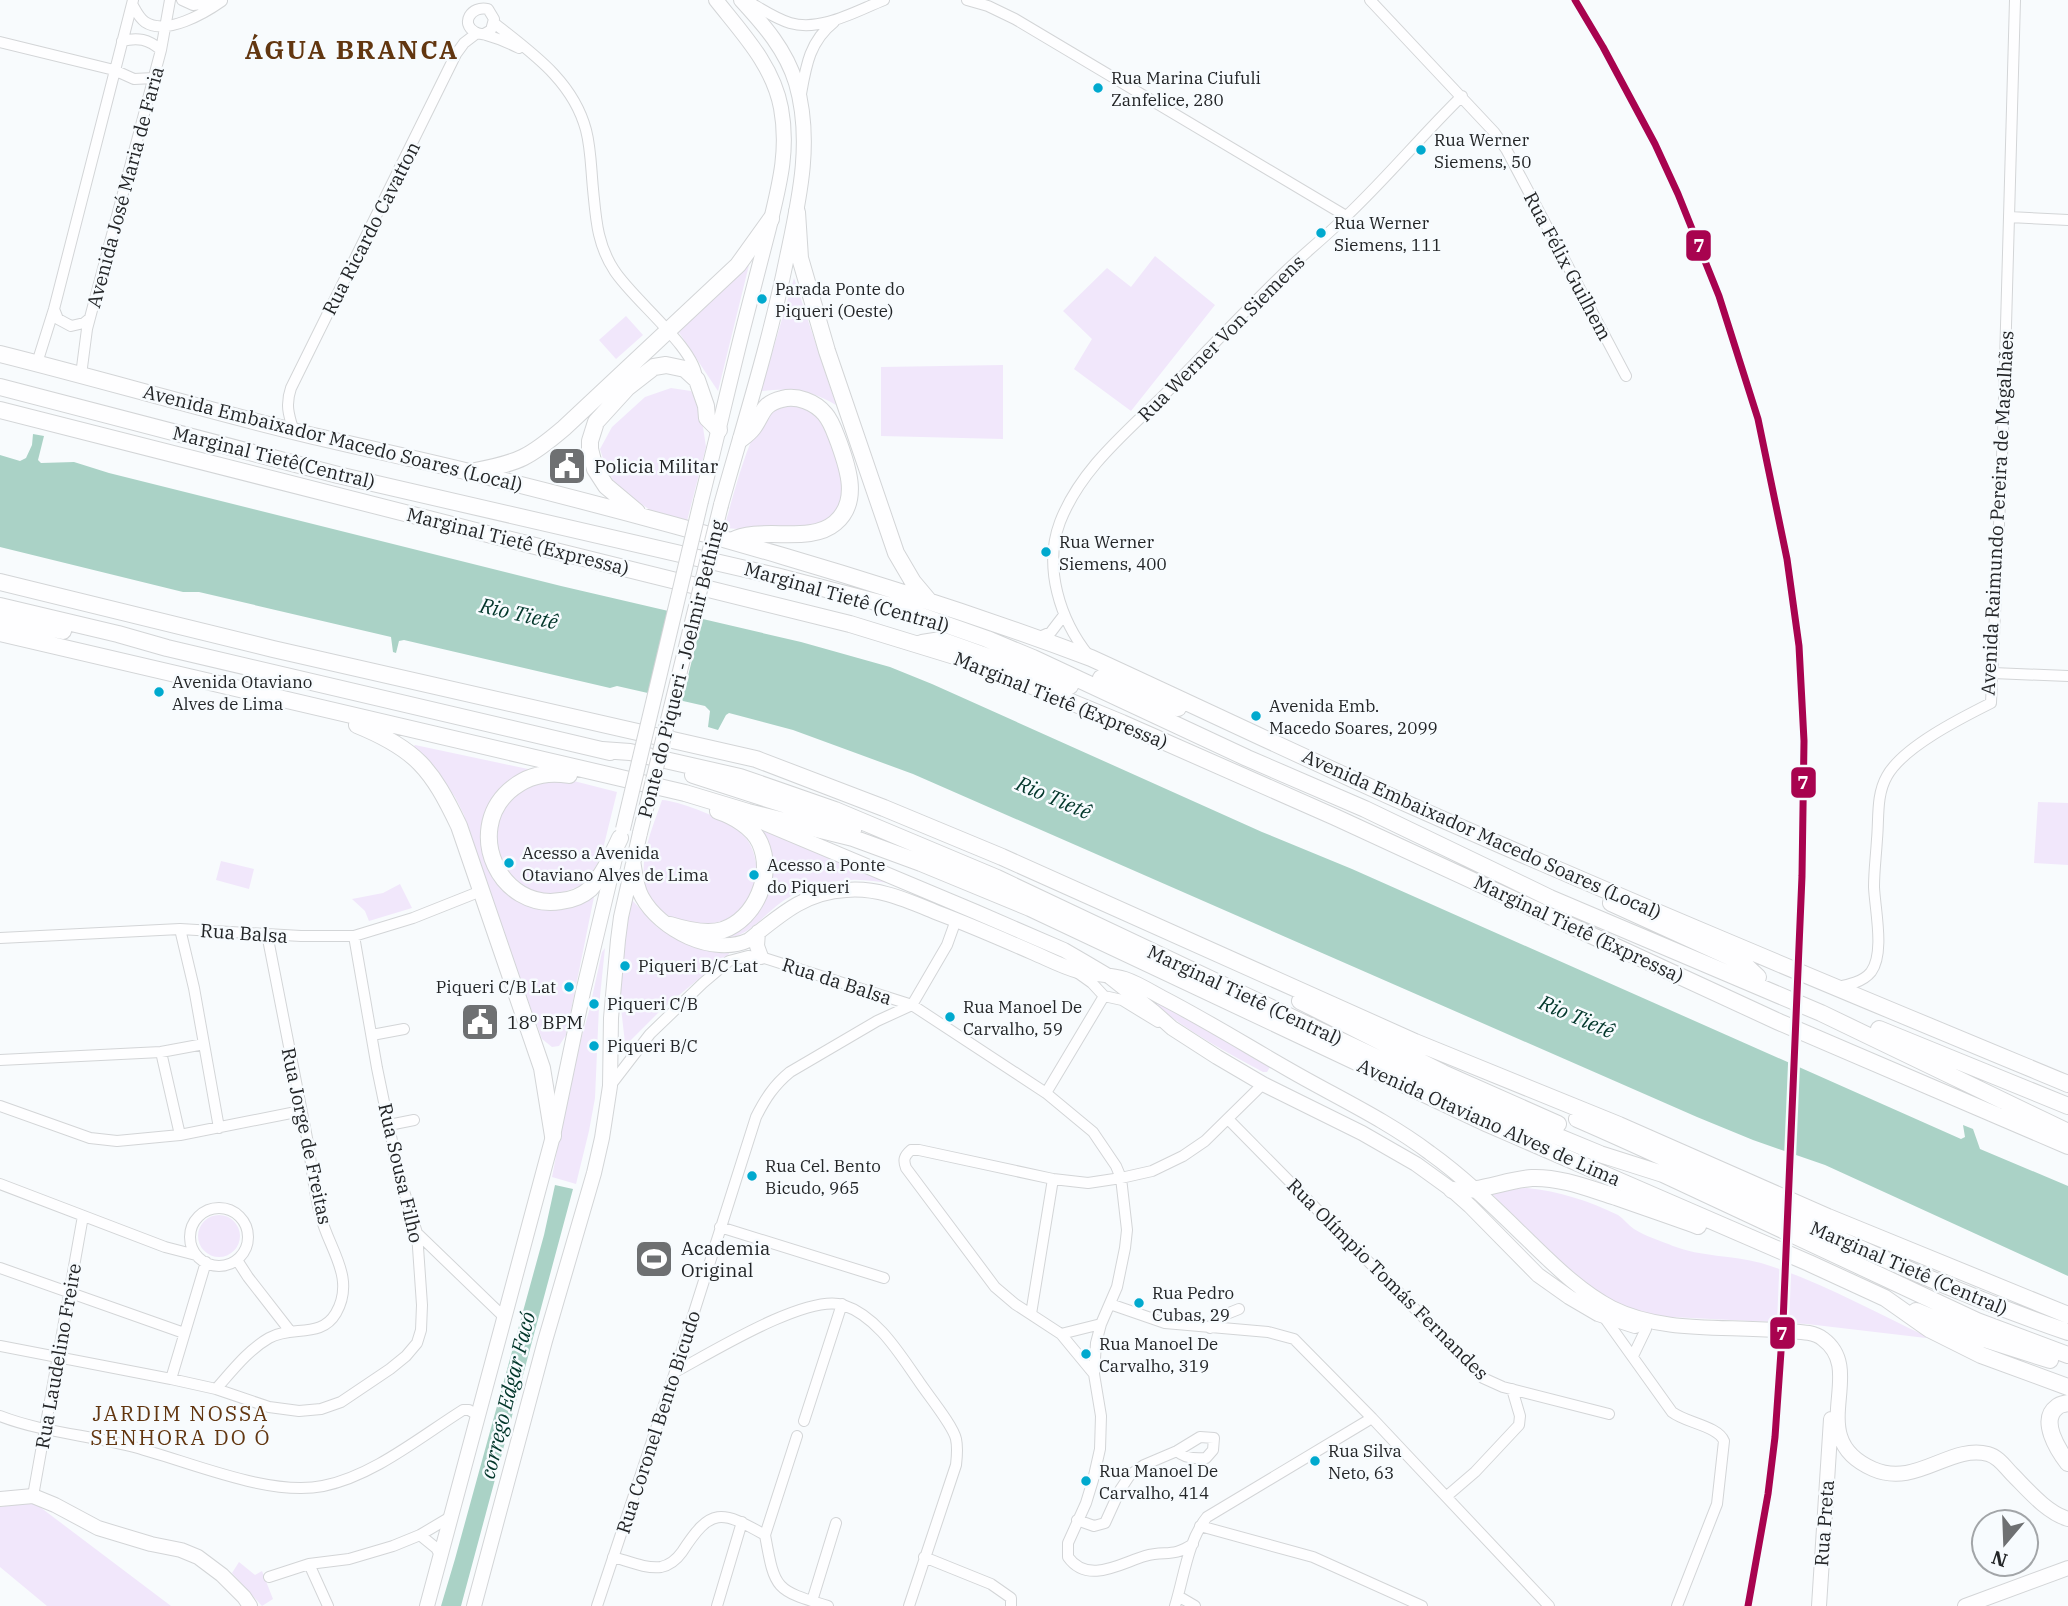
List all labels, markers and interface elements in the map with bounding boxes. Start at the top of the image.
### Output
district label: ÁGUA BRANCA [245,32,459,66]
street label: Avenida José Maria de Faria [81,64,169,310]
place label: Rua Marina Ciufuli Zanfelice, 280 [1111,67,1261,111]
marker: Rua Marina Ciufuli Zanfelice, 280 [1091,81,1105,95]
place label: Rua Werner Siemens, 50 [1434,129,1532,173]
street label: Rua Ricardo Cavatton [317,137,425,319]
marker: Rua Werner Siemens, 50 [1414,143,1428,157]
street label: Rua Félix Guilhem [1519,188,1617,344]
place label: Rua Werner Siemens, 111 [1334,212,1442,256]
marker: Rua Werner Siemens, 111 [1314,226,1328,240]
line badge: 7 [1685,229,1712,262]
text: 7 [1693,233,1705,257]
street label: Rua Werner Von Siemens [1132,249,1310,427]
place label: Parada Ponte do Piqueri (Oeste) [775,278,905,322]
marker: Parada Ponte do Piqueri (Oeste) [755,292,769,306]
street label: Avenida Raimundo Pereira de Magalhães [1975,330,2019,696]
street label: Avenida Embaixador Macedo Soares (Local) [141,379,525,497]
street label: Marginal Tietê(Central) [170,420,378,494]
public building icon: Policia Militar [546,445,588,487]
place label: Policia Militar [594,454,719,478]
street label: Marginal Tietê (Expressa) [404,502,632,580]
street label: Ponte do Piqueri - Joelmir Bething [632,517,730,821]
place label: Rua Werner Siemens, 400 [1059,531,1167,575]
marker: Rua Werner Siemens, 400 [1039,545,1053,559]
street label: Marginal Tietê (Central) [742,556,952,638]
water label: Rio Tietê [476,590,561,636]
street label: Marginal Tietê (Expressa) [951,646,1171,754]
place label: Avenida Otaviano Alves de Lima [172,671,312,715]
marker: Avenida Otaviano Alves de Lima [152,685,166,699]
place label: Avenida Emb. Macedo Soares, 2099 [1269,695,1438,739]
marker: Avenida Emb. Macedo Soares, 2099 [1249,709,1263,723]
street label: Avenida Embaixador Macedo Soares (Local) [1299,744,1665,924]
line badge: 7 [1790,766,1817,799]
water label: Rio Tietê [1011,768,1096,826]
text: 7 [1797,770,1809,794]
place label: Acesso a Avenida Otaviano Alves de Lima [522,842,709,886]
place label: Acesso a Ponte do Piqueri [767,854,885,898]
marker: Acesso a Avenida Otaviano Alves de Lima [502,856,516,870]
marker: Acesso a Ponte do Piqueri [747,868,761,882]
street label: Marginal Tietê (Expressa) [1470,870,1688,988]
street label: Rua Balsa [199,918,289,948]
street label: Marginal Tietê (Central) [1144,939,1346,1051]
street label: Rua da Balsa [779,952,895,1010]
place label: Piqueri B/C Lat [638,955,758,977]
marker: Piqueri B/C Lat [618,959,632,973]
place label: Piqueri C/B Lat [436,976,556,998]
marker: Piqueri C/B Lat [562,980,576,994]
water label: Rio Tietê [1534,987,1619,1045]
place label: Piqueri C/B [607,993,698,1015]
place label: Rua Manoel De Carvalho, 59 [963,996,1082,1040]
marker: Piqueri C/B [587,997,601,1011]
public building icon: 18º BPM [459,1001,501,1043]
place label: 18º BPM [507,1010,583,1034]
marker: Rua Manoel De Carvalho, 59 [943,1010,957,1024]
place label: Piqueri B/C [607,1035,698,1057]
marker: Piqueri B/C [587,1039,601,1053]
street label: Rua Jorge de Freitas [277,1045,337,1227]
street label: Avenida Otaviano Alves de Lima [1354,1053,1624,1191]
street label: Rua Sousa Filho [373,1101,429,1245]
place label: Rua Cel. Bento Bicudo, 965 [765,1155,881,1199]
marker: Rua Cel. Bento Bicudo, 965 [745,1169,759,1183]
street label: Rua Olímpio Tomás Fernandes [1282,1173,1494,1385]
street label: Marginal Tietê (Central) [1807,1215,2011,1321]
place label: Academia Original [681,1236,770,1282]
sports icon: Academia Original [633,1238,675,1280]
street label: Rua Laudelino Freire [30,1261,86,1451]
place label: Rua Pedro Cubas, 29 [1152,1282,1234,1326]
marker: Rua Pedro Cubas, 29 [1132,1296,1146,1310]
street label: Rua Coronel Bento Bicudo [611,1307,705,1537]
water label: corrego Edgar Facó [473,1308,541,1482]
line badge: 7 [1769,1316,1796,1350]
text: 7 [1776,1321,1788,1345]
place label: Rua Manoel De Carvalho, 319 [1099,1333,1218,1377]
marker: Rua Manoel De Carvalho, 319 [1079,1347,1093,1361]
district label: JARDIM NOSSA SENHORA DO Ó [90,1399,272,1451]
place label: Rua Silva Neto, 63 [1328,1440,1402,1484]
marker: Rua Silva Neto, 63 [1308,1454,1322,1468]
place label: Rua Manoel De Carvalho, 414 [1099,1460,1218,1504]
marker: Rua Manoel De Carvalho, 414 [1079,1474,1093,1488]
street label: Rua Preta [1809,1479,1839,1567]
north arrow [1970,1508,2040,1578]
text: N [1988,1545,2010,1573]

